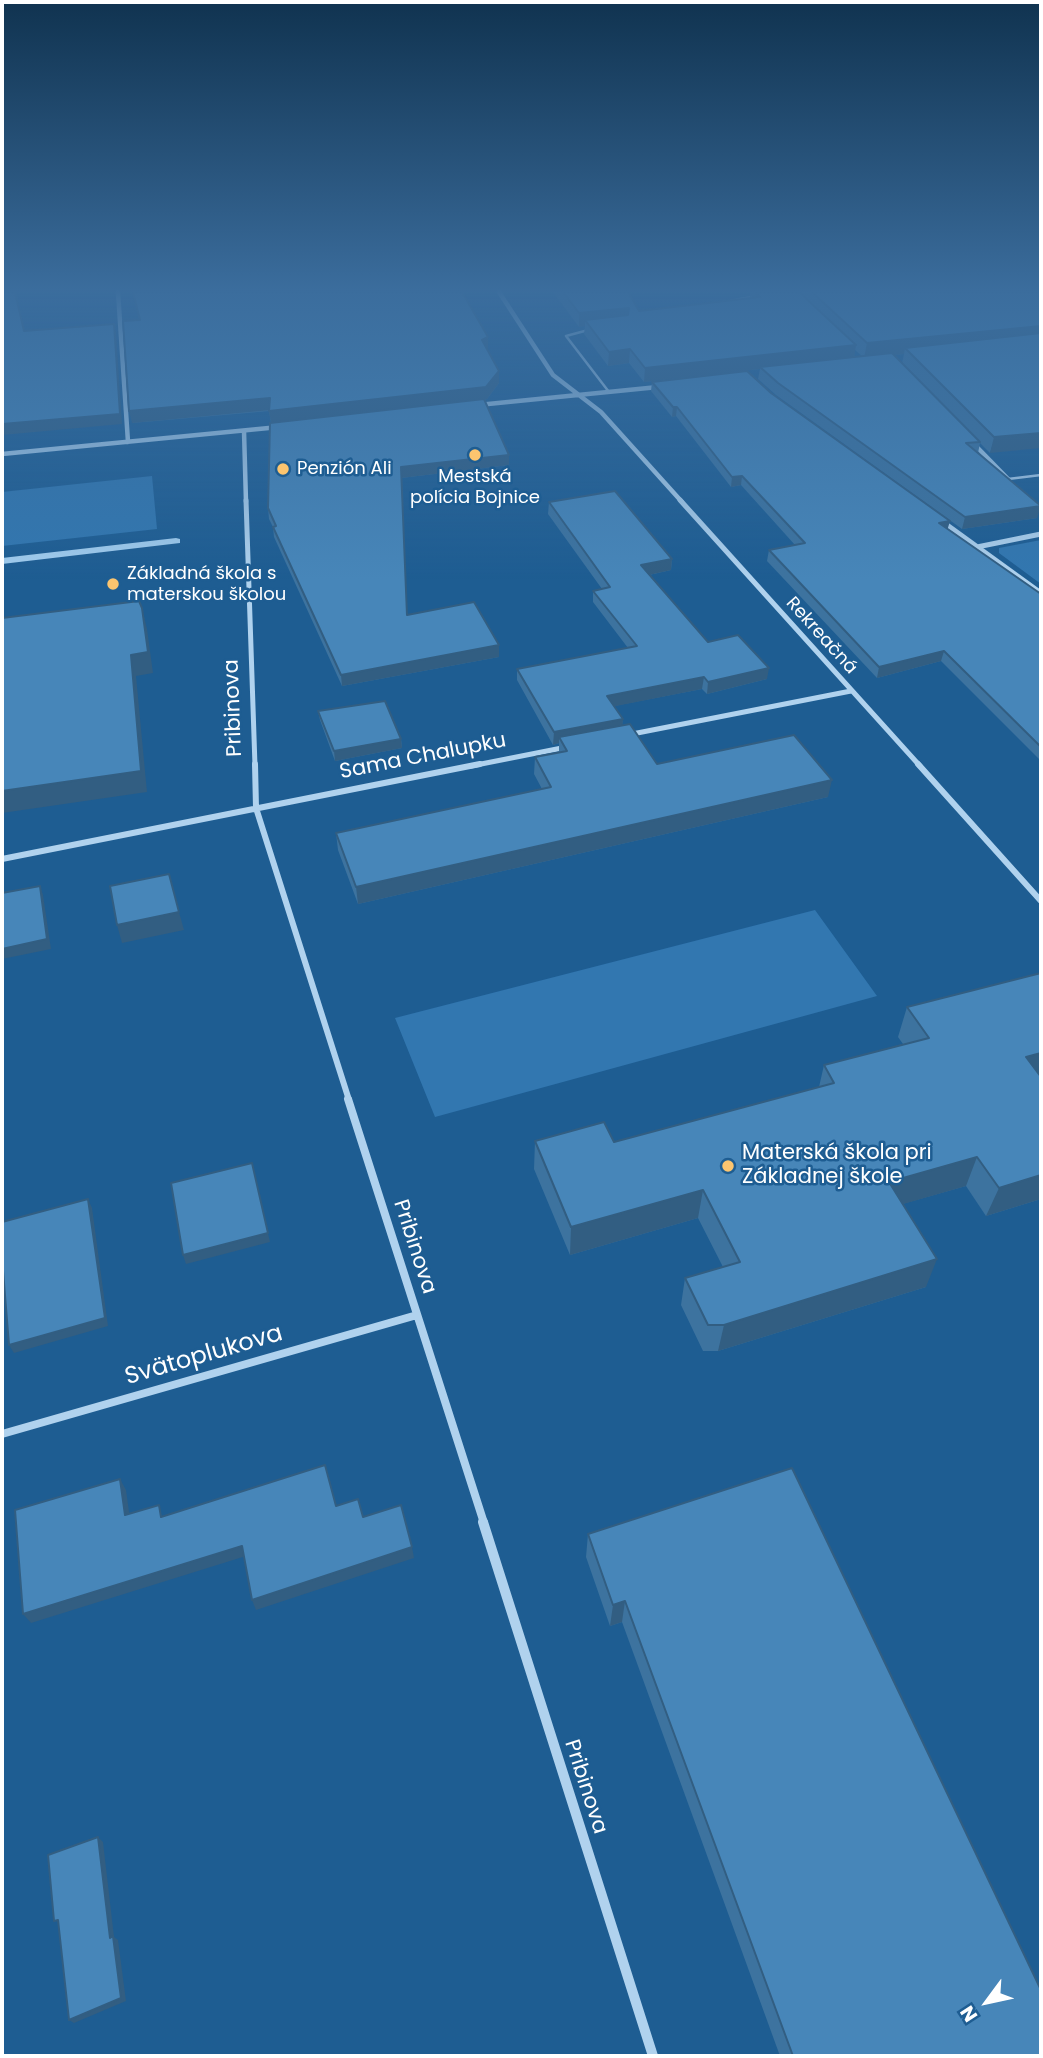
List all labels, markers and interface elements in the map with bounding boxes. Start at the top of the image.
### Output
marker: Mestská polícia Bojnice [467,447,483,463]
place label: Penzión Ali [297,458,392,480]
marker: Penzión Ali [275,461,291,477]
place label: Mestská polícia Bojnice [410,466,540,508]
place label: Základná škola s materskou školou [127,563,286,606]
marker: Základná škola s materskou školou [105,576,121,592]
street label: Rekreačná [781,593,861,679]
street label: Pribinova [220,659,248,757]
street label: Sama Chalupku [338,729,508,785]
place label: Materská škola pri Základnej škole [742,1141,932,1191]
marker: Materská škola pri Základnej škole [720,1158,736,1174]
street label: Pribinova [387,1197,441,1297]
street label: Svätoplukova [122,1320,286,1392]
street label: Pribinova [558,1737,612,1837]
north arrow [952,1967,1022,2037]
text: N [954,2000,984,2027]

